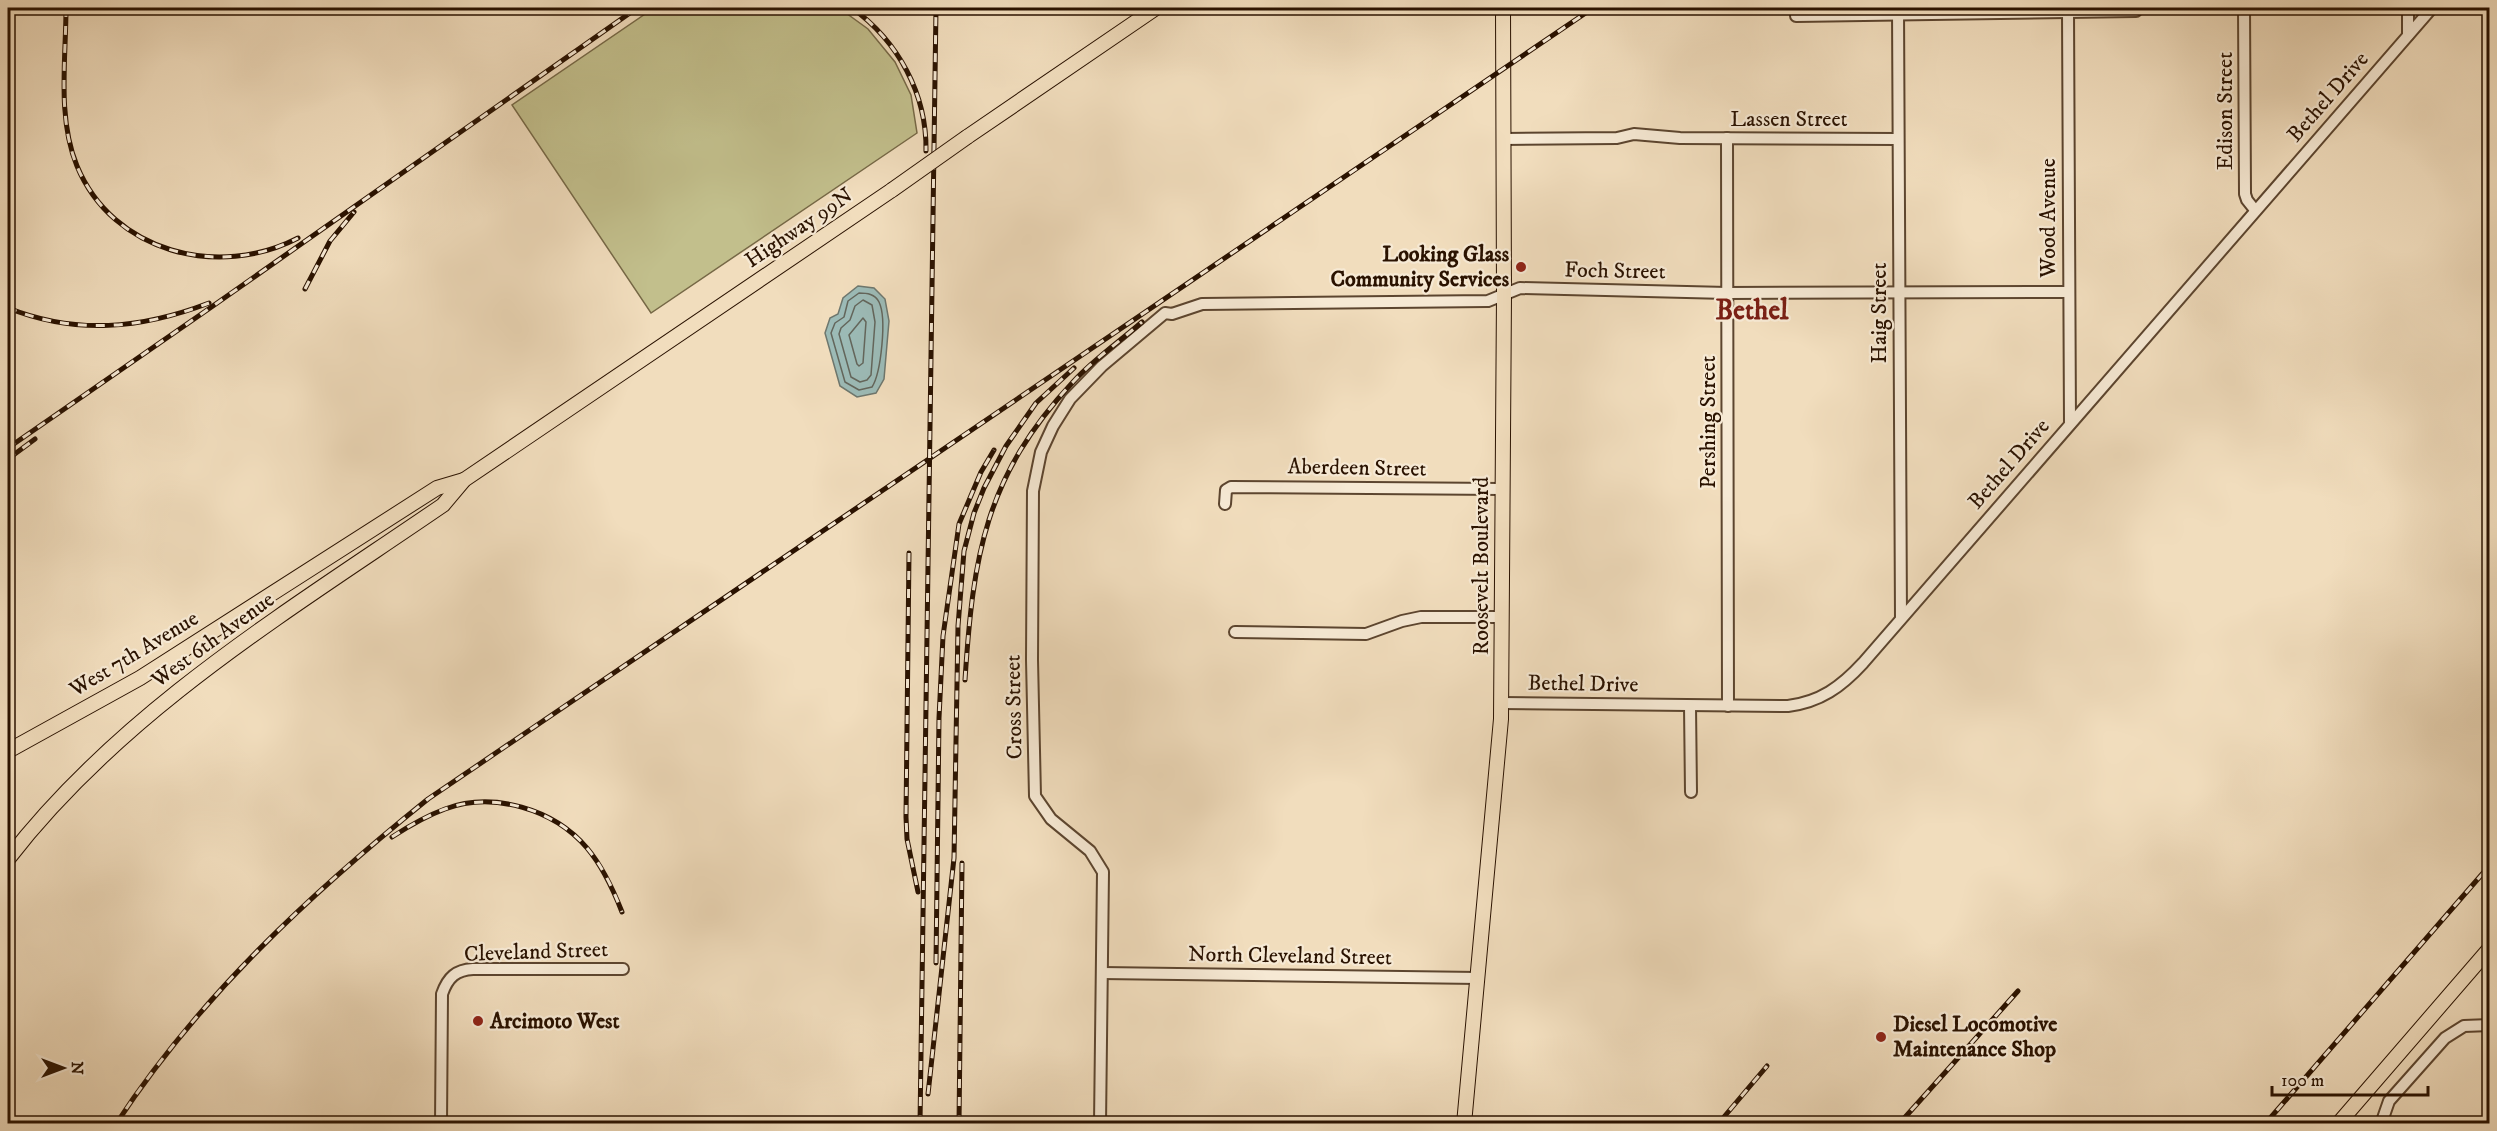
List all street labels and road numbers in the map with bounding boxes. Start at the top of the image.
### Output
street label: Bethel Drive [2281,46,2375,148]
street label: Edison Street [2212,52,2239,170]
street label: Lassen Street [1730,106,1848,133]
street label: Wood Avenue [2035,158,2062,279]
street label: Highway 99N [740,182,858,274]
street label: Foch Street [1564,257,1666,285]
street label: Haig Street [1866,263,1893,363]
street label: Pershing Street [1695,355,1722,489]
street label: Bethel Drive [1962,413,2056,515]
street label: Aberdeen Street [1287,453,1427,483]
street label: Roosevelt Boulevard [1468,477,1495,655]
street label: West 6th Avenue [145,586,280,694]
street label: West 7th Avenue [64,605,203,704]
street label: Cross Street [1000,654,1028,760]
street label: Bethel Drive [1527,670,1639,698]
street label: Cleveland Street [464,936,608,968]
street label: North Cleveland Street [1188,941,1392,971]

